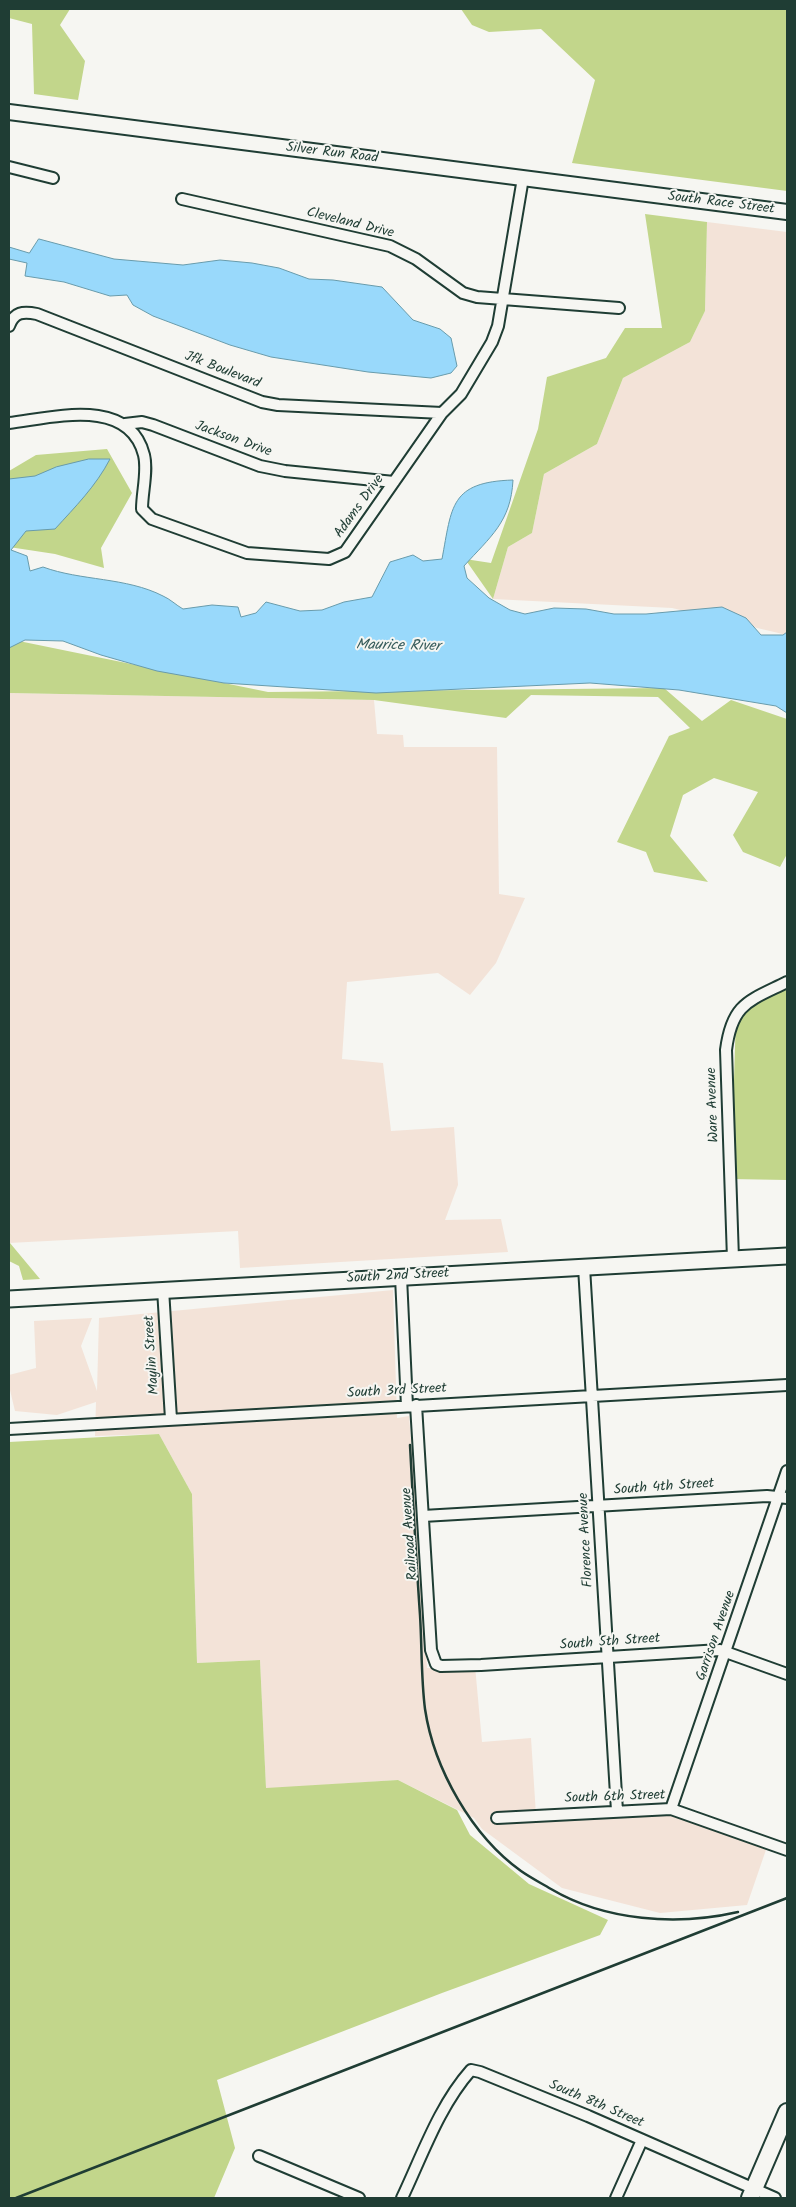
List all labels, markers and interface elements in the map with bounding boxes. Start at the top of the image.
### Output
street label: Silver Run Road [285,140,379,168]
street label: South Race Street [667,189,775,219]
street label: Cleveland Drive [305,205,395,243]
street label: Jfk Boulevard [182,349,262,393]
street label: Jackson Drive [192,418,274,462]
street label: Adams Drive [331,472,389,542]
water label: Maurice River [356,637,440,657]
street label: Ware Avenue [704,1067,724,1143]
street label: South 2nd Street [346,1266,450,1288]
street label: Maylin Street [142,1315,164,1395]
street label: South 3rd Street [347,1381,447,1403]
street label: South 4th Street [613,1476,715,1500]
street label: Railroad Avenue [399,1487,423,1581]
street label: Florence Avenue [576,1492,598,1588]
street label: Garrison Avenue [694,1589,740,1683]
street label: South 5th Street [559,1631,661,1655]
street label: South 6th Street [564,1788,666,1808]
street label: South 8th Street [546,2077,646,2133]

